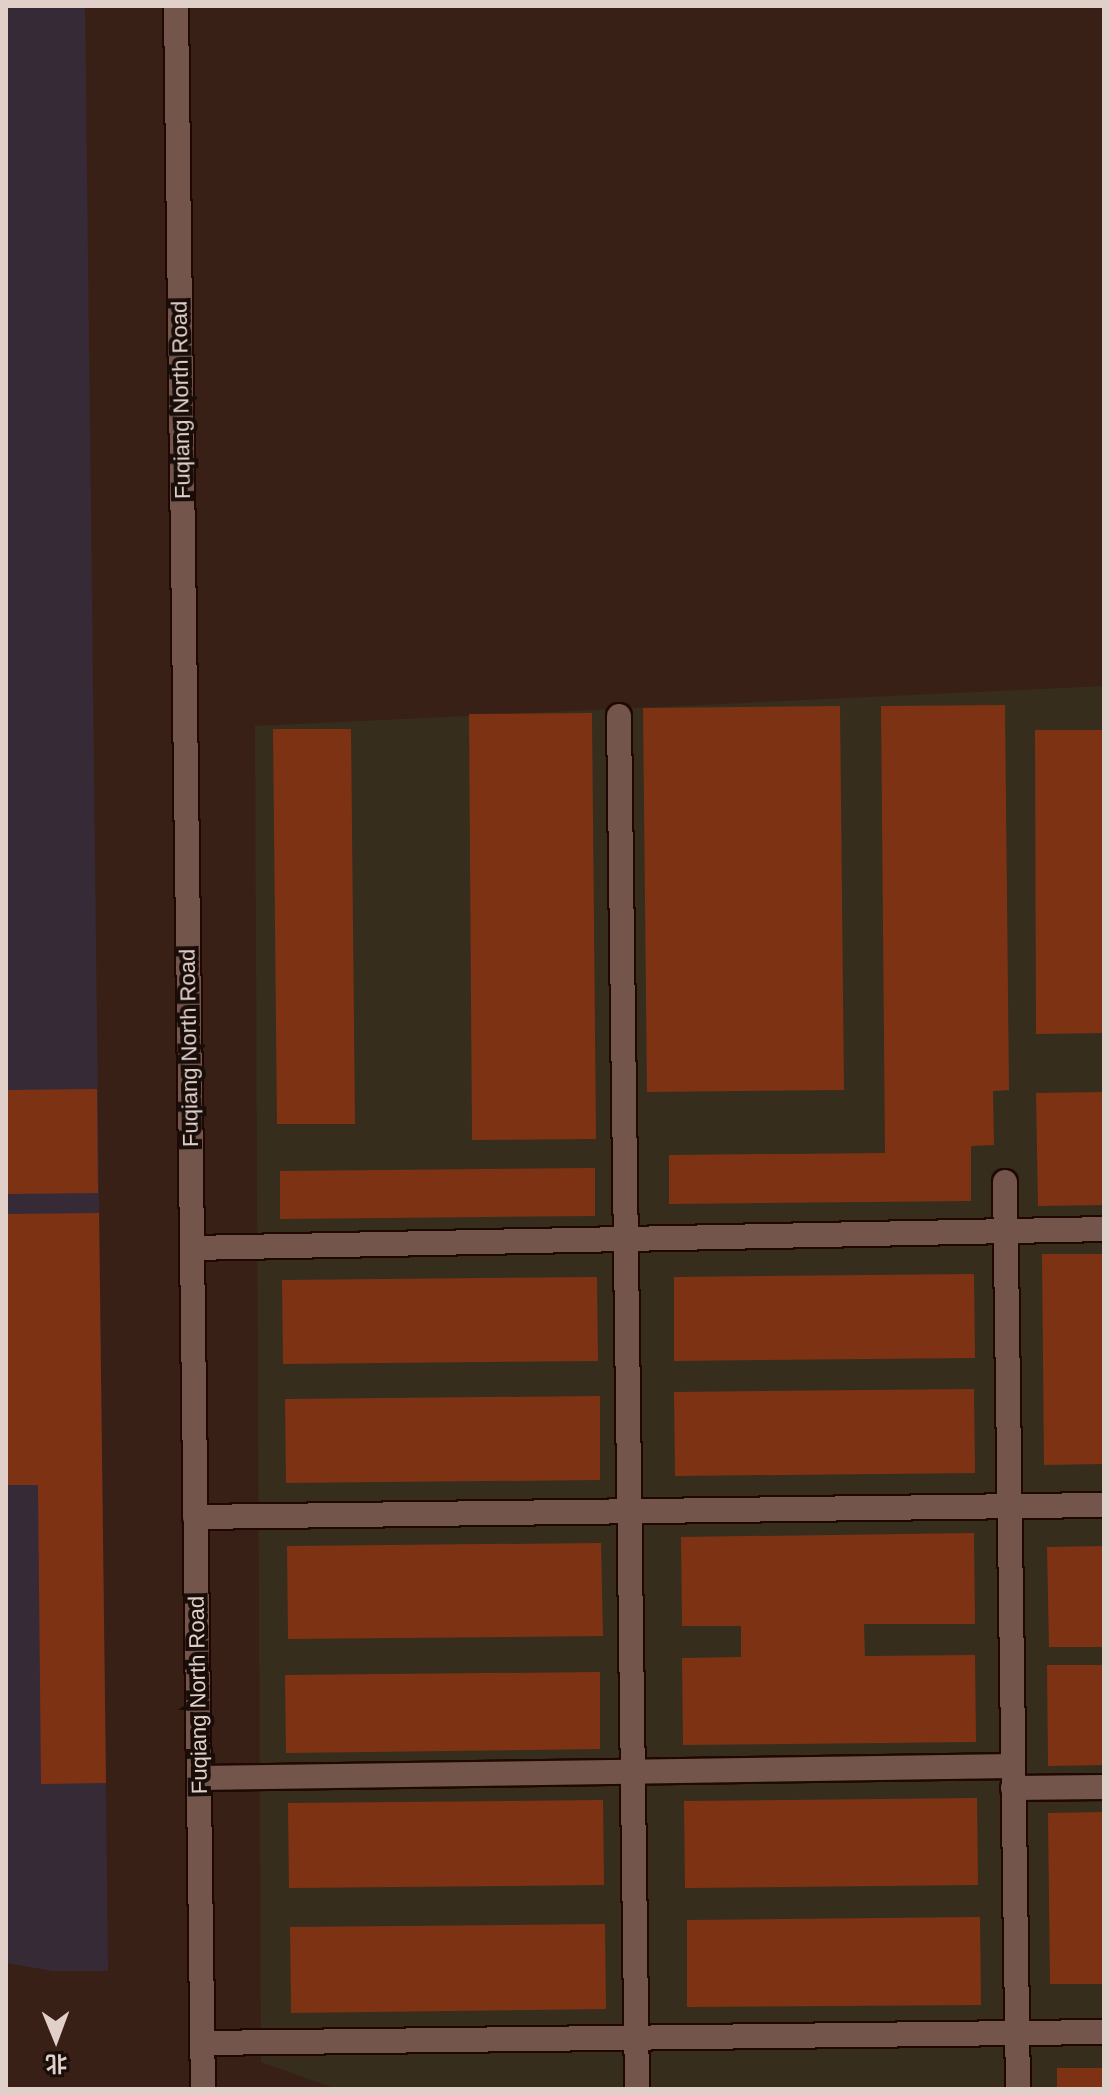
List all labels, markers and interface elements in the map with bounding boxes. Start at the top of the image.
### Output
street label: Fuqiang North Road [166,301,196,499]
street label: Fuqiang North Road [174,949,204,1147]
street label: Fuqiang North Road [183,1596,213,1794]
north arrow [16,1999,96,2079]
text: 北 [45,2051,68,2076]

